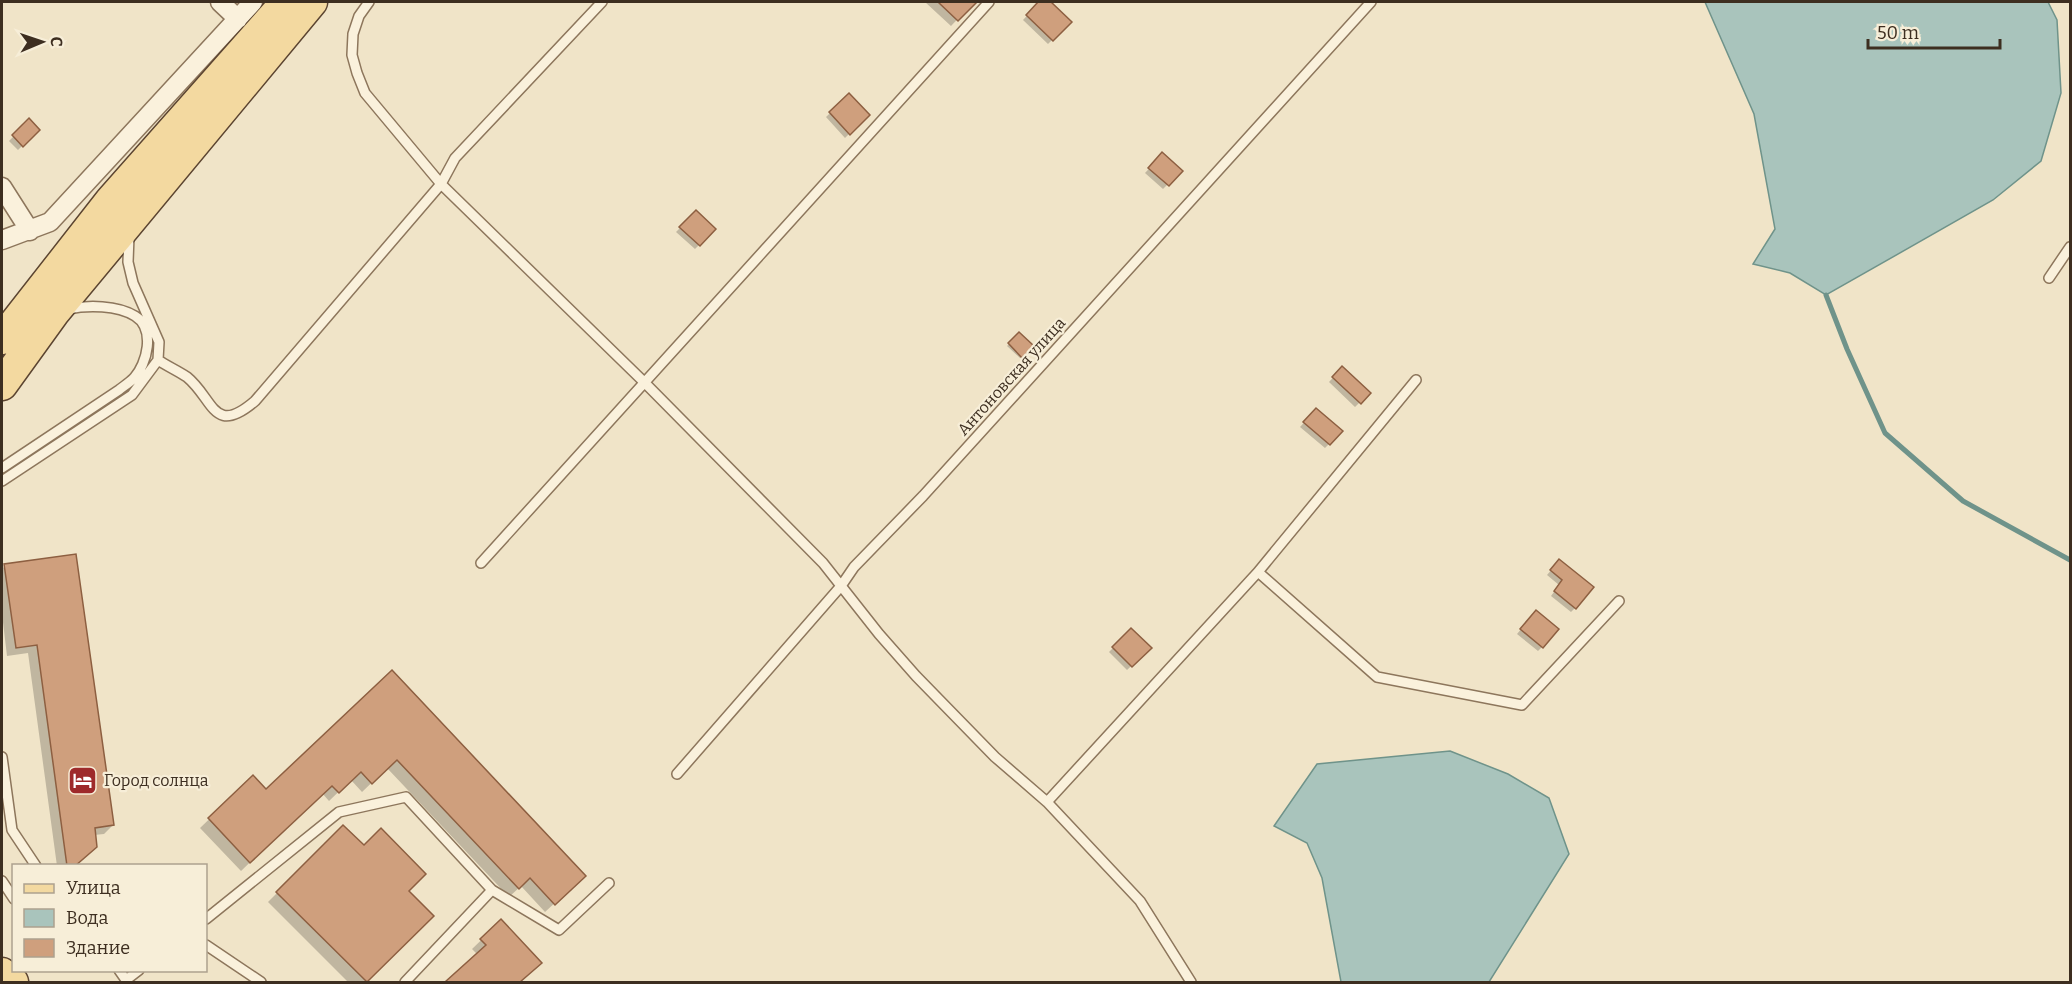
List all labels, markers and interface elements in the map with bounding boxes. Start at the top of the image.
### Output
north arrow [12,12,72,72]
scale bar [1868,12,2000,50]
text: 50 m [1877,22,1919,44]
text: С [47,36,66,47]
street label: Антоновская улица [953,313,1070,439]
hotel icon: Город солнца [67,764,99,796]
place label: Город солнца [104,771,209,790]
legend [12,864,207,972]
text: Улица [66,877,121,899]
text: Вода [66,907,108,929]
text: Здание [66,937,130,959]

